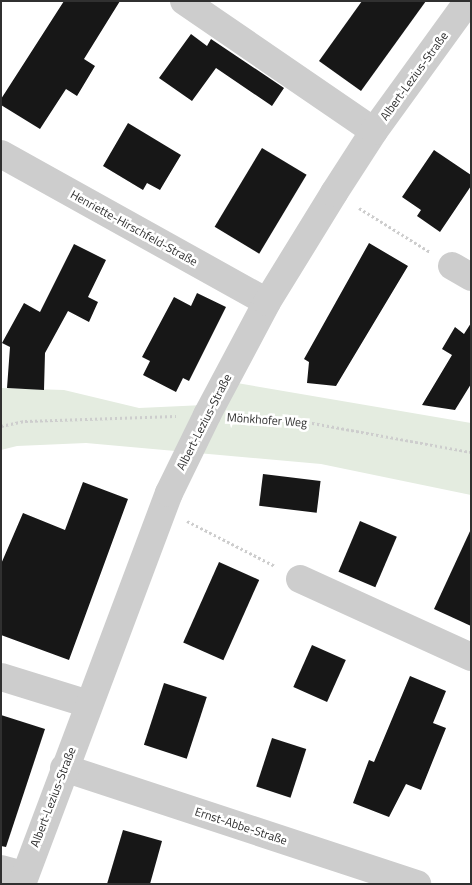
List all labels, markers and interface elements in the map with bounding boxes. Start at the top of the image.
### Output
street label: Albert-Lezius-Straße [377,29,451,123]
street label: Henriette-Hirschfeld-Straße [68,187,200,269]
street label: Albert-Lezius-Straße [174,372,234,472]
street label: Mönkhofer Weg [226,410,308,430]
street label: Albert-Lezius-Straße [27,745,79,849]
street label: Ernst-Abbe-Straße [193,804,289,848]

